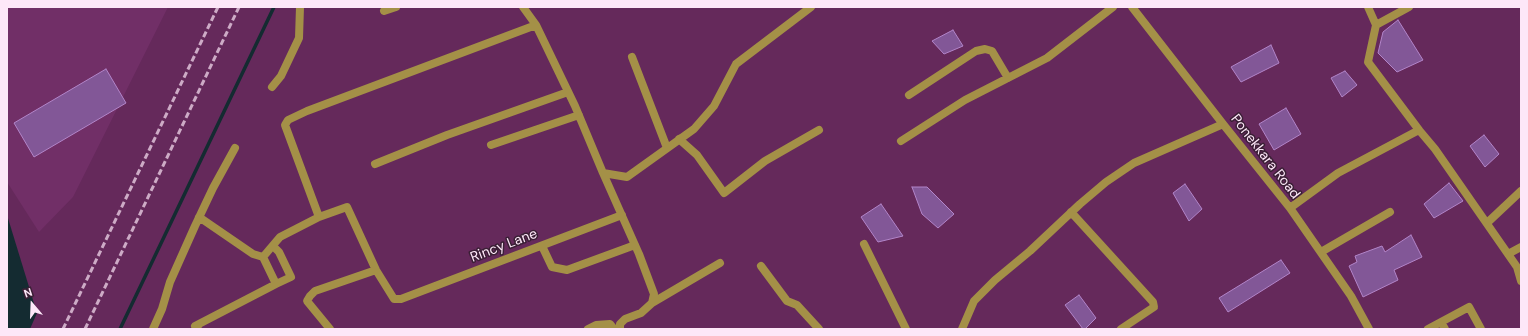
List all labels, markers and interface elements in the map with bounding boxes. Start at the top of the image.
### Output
street label: Ponekkara Road [1227,111,1303,203]
street label: Rincy Lane [468,226,540,266]
north arrow [12,284,52,324]
text: N [22,285,34,301]

